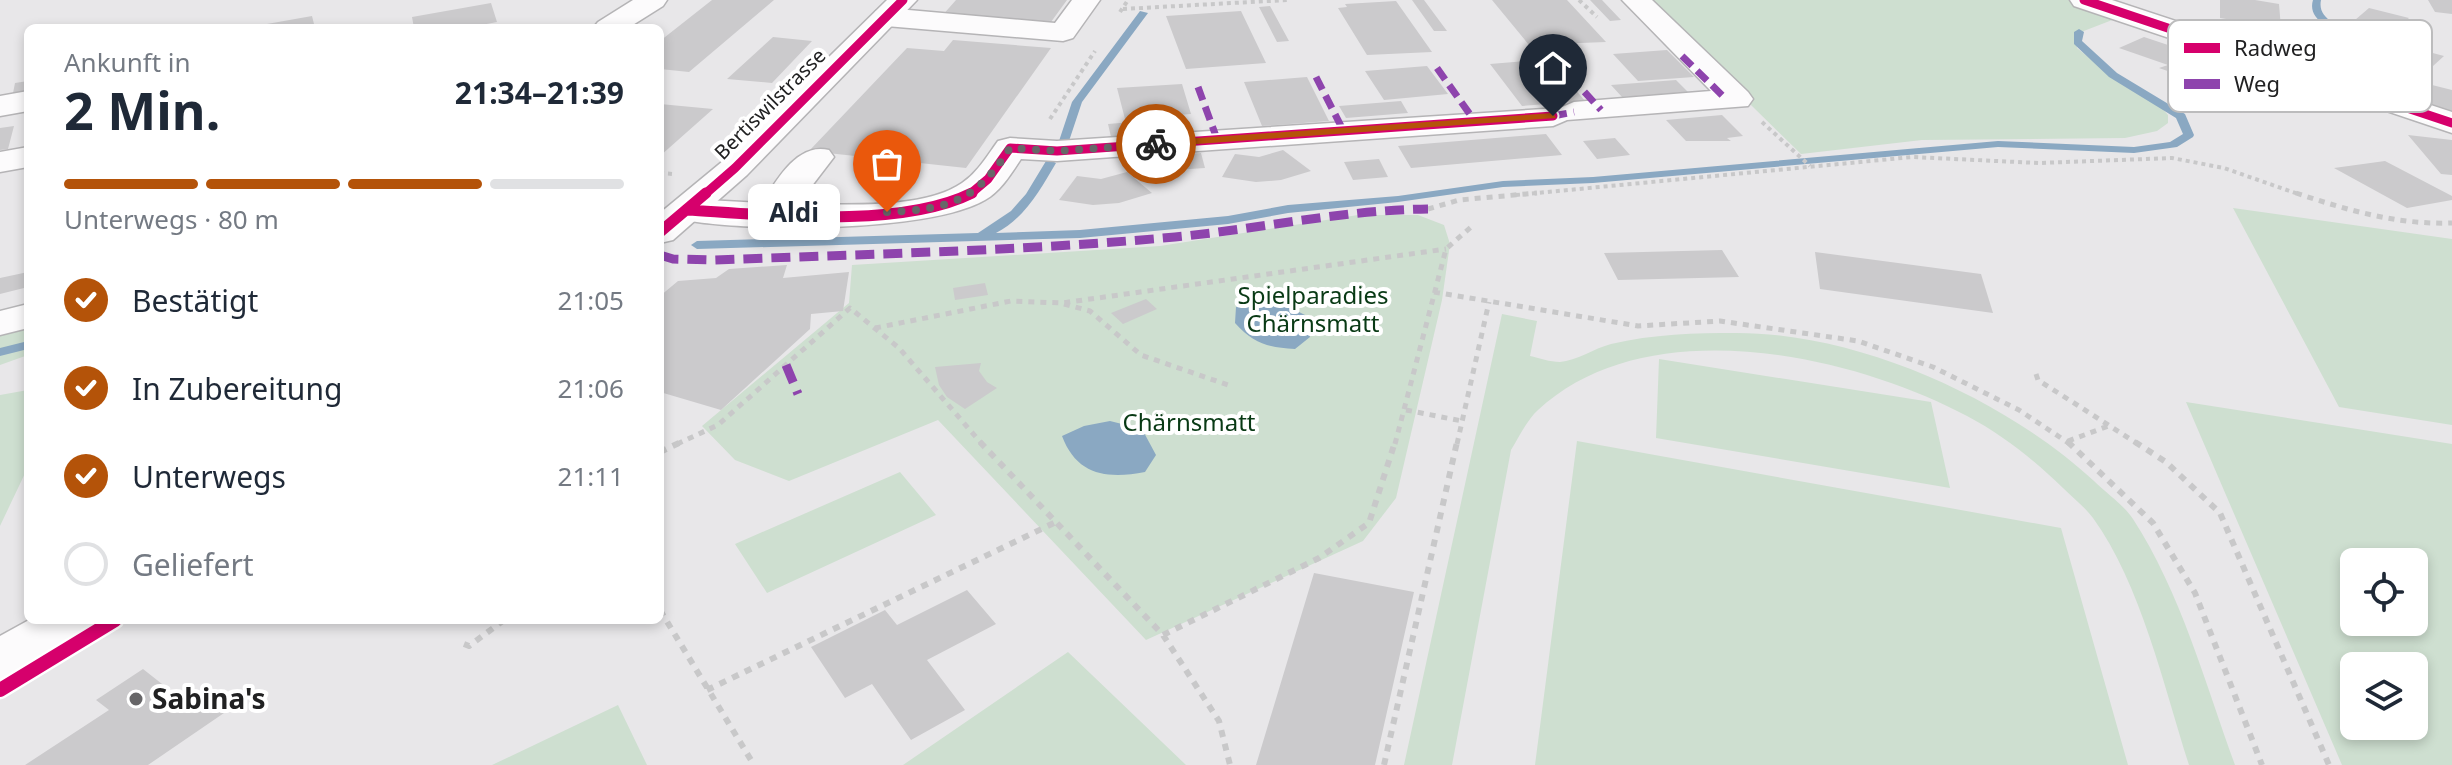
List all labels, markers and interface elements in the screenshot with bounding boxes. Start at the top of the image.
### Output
legend [2168,20,2432,112]
text: Radweg [2234,32,2317,62]
pin [1519,34,1587,116]
street label: Bertiswilstrasse [708,42,831,165]
text: Ankunft in [64,44,191,80]
icon: home [1531,46,1575,90]
text: Weg [2234,68,2280,98]
text: 21:34–21:39 [455,72,624,113]
text: 2 Min. [64,74,220,145]
courier [1116,104,1196,184]
icon: bike [1134,122,1178,166]
pin [853,130,921,212]
icon: bag [865,142,909,186]
callout: Aldi [747,184,839,240]
text: Aldi [769,194,819,230]
text: Unterwegs · 80 m [64,201,279,237]
icon: check [64,278,108,322]
park label: Spielparadies Chärnsmatt [1238,278,1388,339]
text: Bestätigt [132,280,258,321]
text: 21:05 [558,282,624,318]
icon: check [64,366,108,410]
text: In Zubereitung [132,368,342,409]
text: 21:06 [558,370,624,406]
park label: Chärnsmatt [1123,405,1256,438]
icon: check [64,454,108,498]
text: Unterwegs [132,456,286,497]
text: 21:11 [558,458,624,494]
text: Geliefert [132,544,254,585]
map controls [2340,548,2428,740]
button: locate [2340,548,2428,636]
button: layers [2340,652,2428,740]
place label: Sabina's [152,679,266,717]
marker: Sabina's [127,690,145,708]

